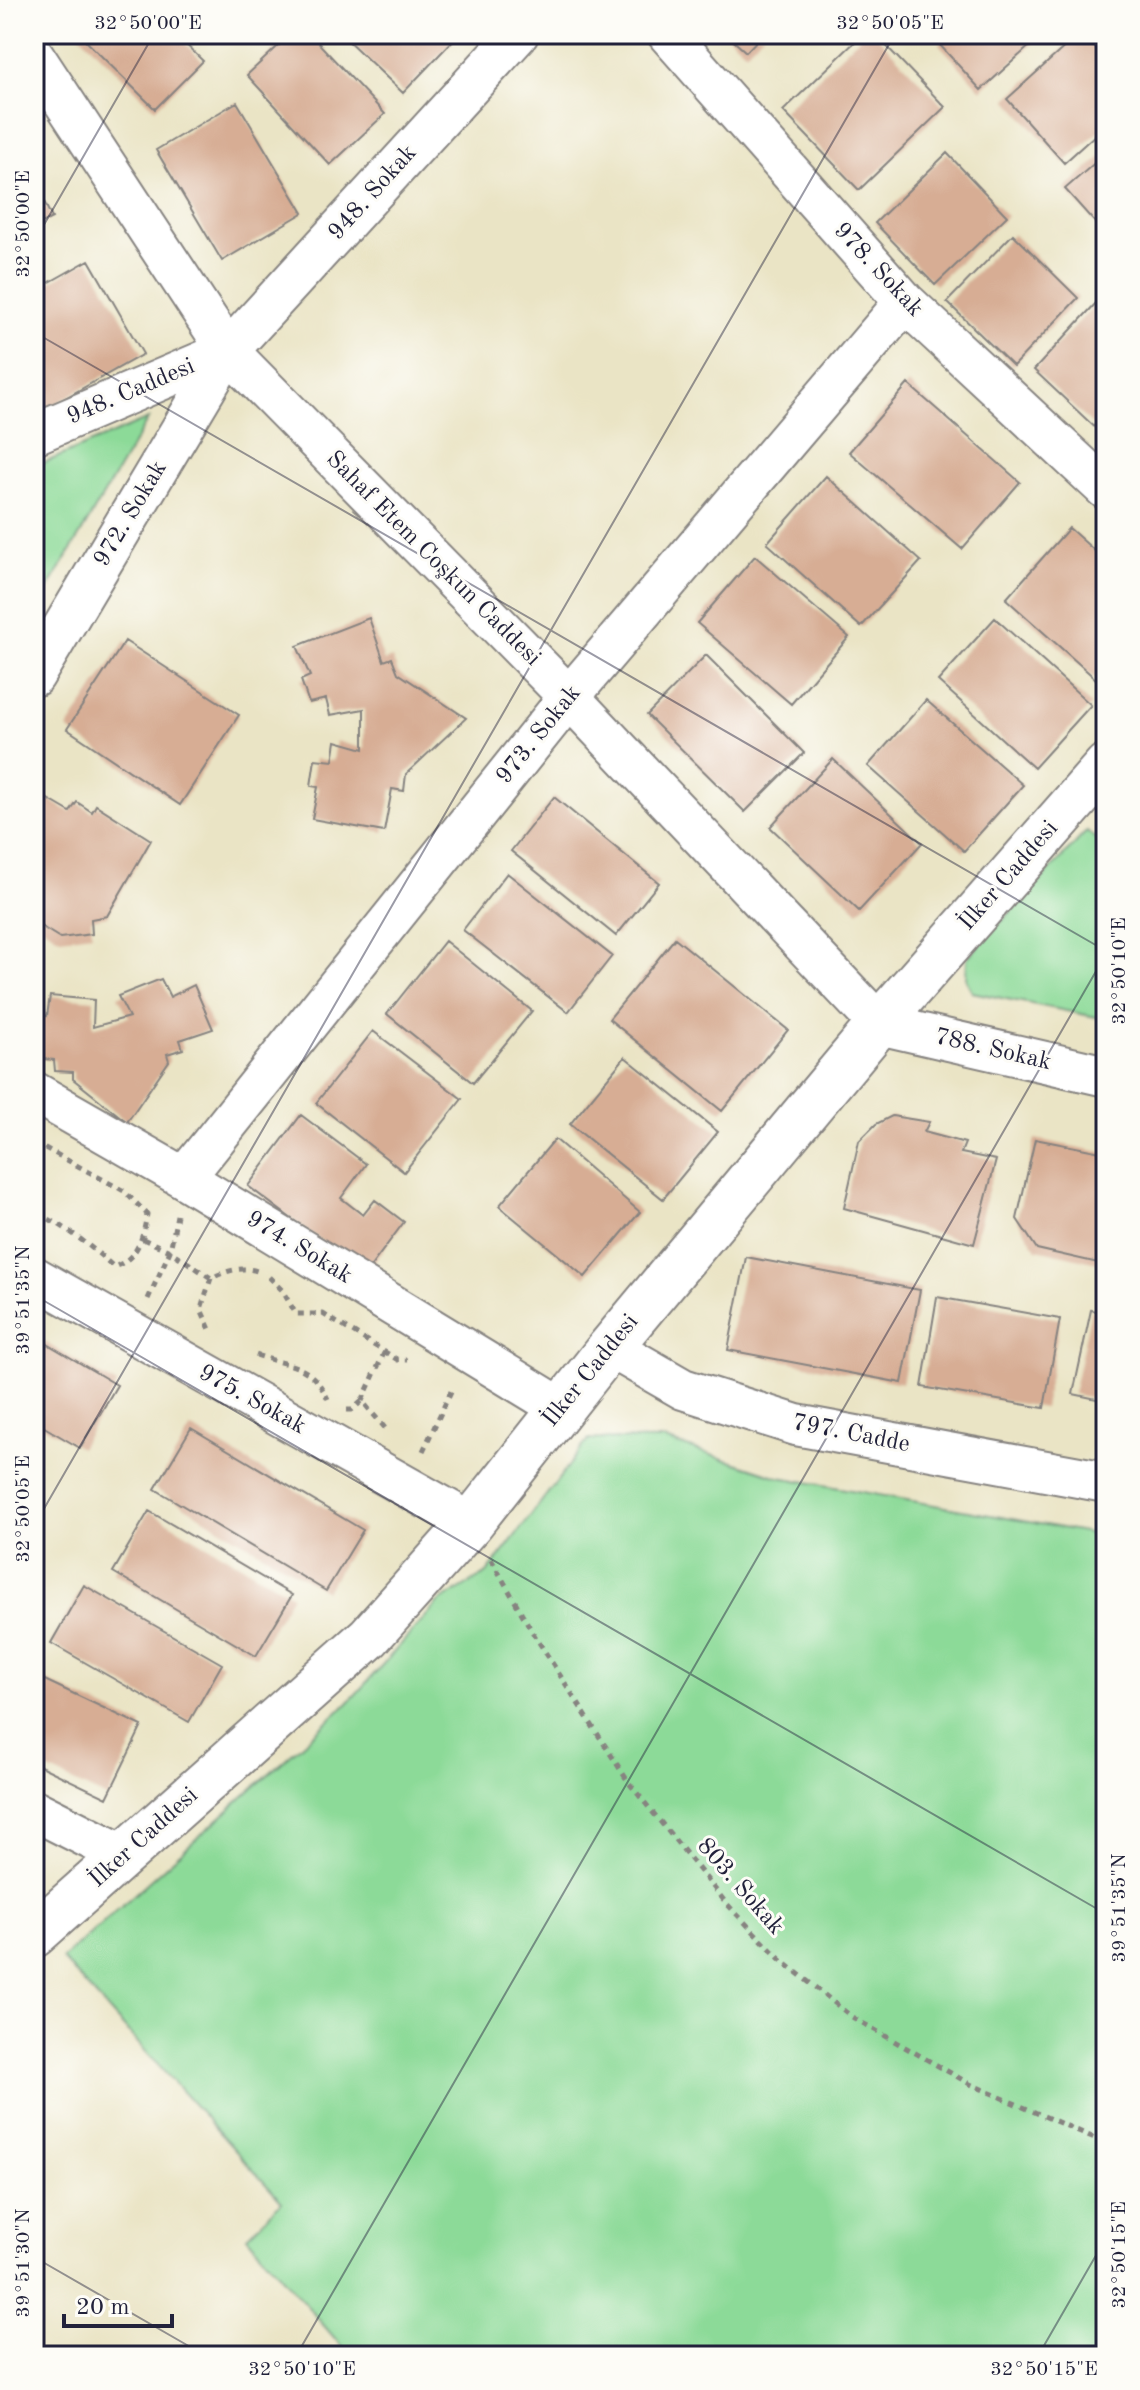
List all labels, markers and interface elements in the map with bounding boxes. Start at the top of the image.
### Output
text: 32°50'00"E [94,14,202,34]
text: 32°50'05"E [836,14,944,34]
street label: 948. Sokak [324,141,422,245]
text: 32°50'00"E [14,170,34,278]
street label: 978. Sokak [829,218,927,322]
street label: 948. Caddesi [64,354,198,430]
street label: Sahaf Etem Coşkun Caddesi [321,447,545,671]
street label: 972. Sokak [90,457,172,571]
street label: 973. Sokak [492,681,586,789]
street label: İlker Caddesi [953,814,1063,936]
text: 32°50'10"E [1110,917,1130,1025]
street label: 788. Sokak [932,1025,1054,1075]
street label: 974. Sokak [242,1207,356,1289]
text: 39°51'35"N [14,1245,34,1355]
street label: İlker Caddesi [536,1308,643,1432]
street label: 975. Sokak [194,1361,310,1439]
street label: 797. Cadde [790,1411,912,1457]
text: 32°50'05"E [14,1455,34,1563]
street label: İlker Caddesi [83,1781,203,1893]
street label: 803. Sokak [692,1834,788,1940]
text: 39°51'35"N [1110,1853,1130,1963]
text: 32°50'15"E [1110,2201,1130,2309]
text: 39°51'30"N [14,2208,34,2318]
scale bar [64,2278,172,2328]
text: 20 m [76,2296,130,2320]
text: 32°50'10"E [248,2360,356,2380]
text: 32°50'15"E [990,2360,1098,2380]

